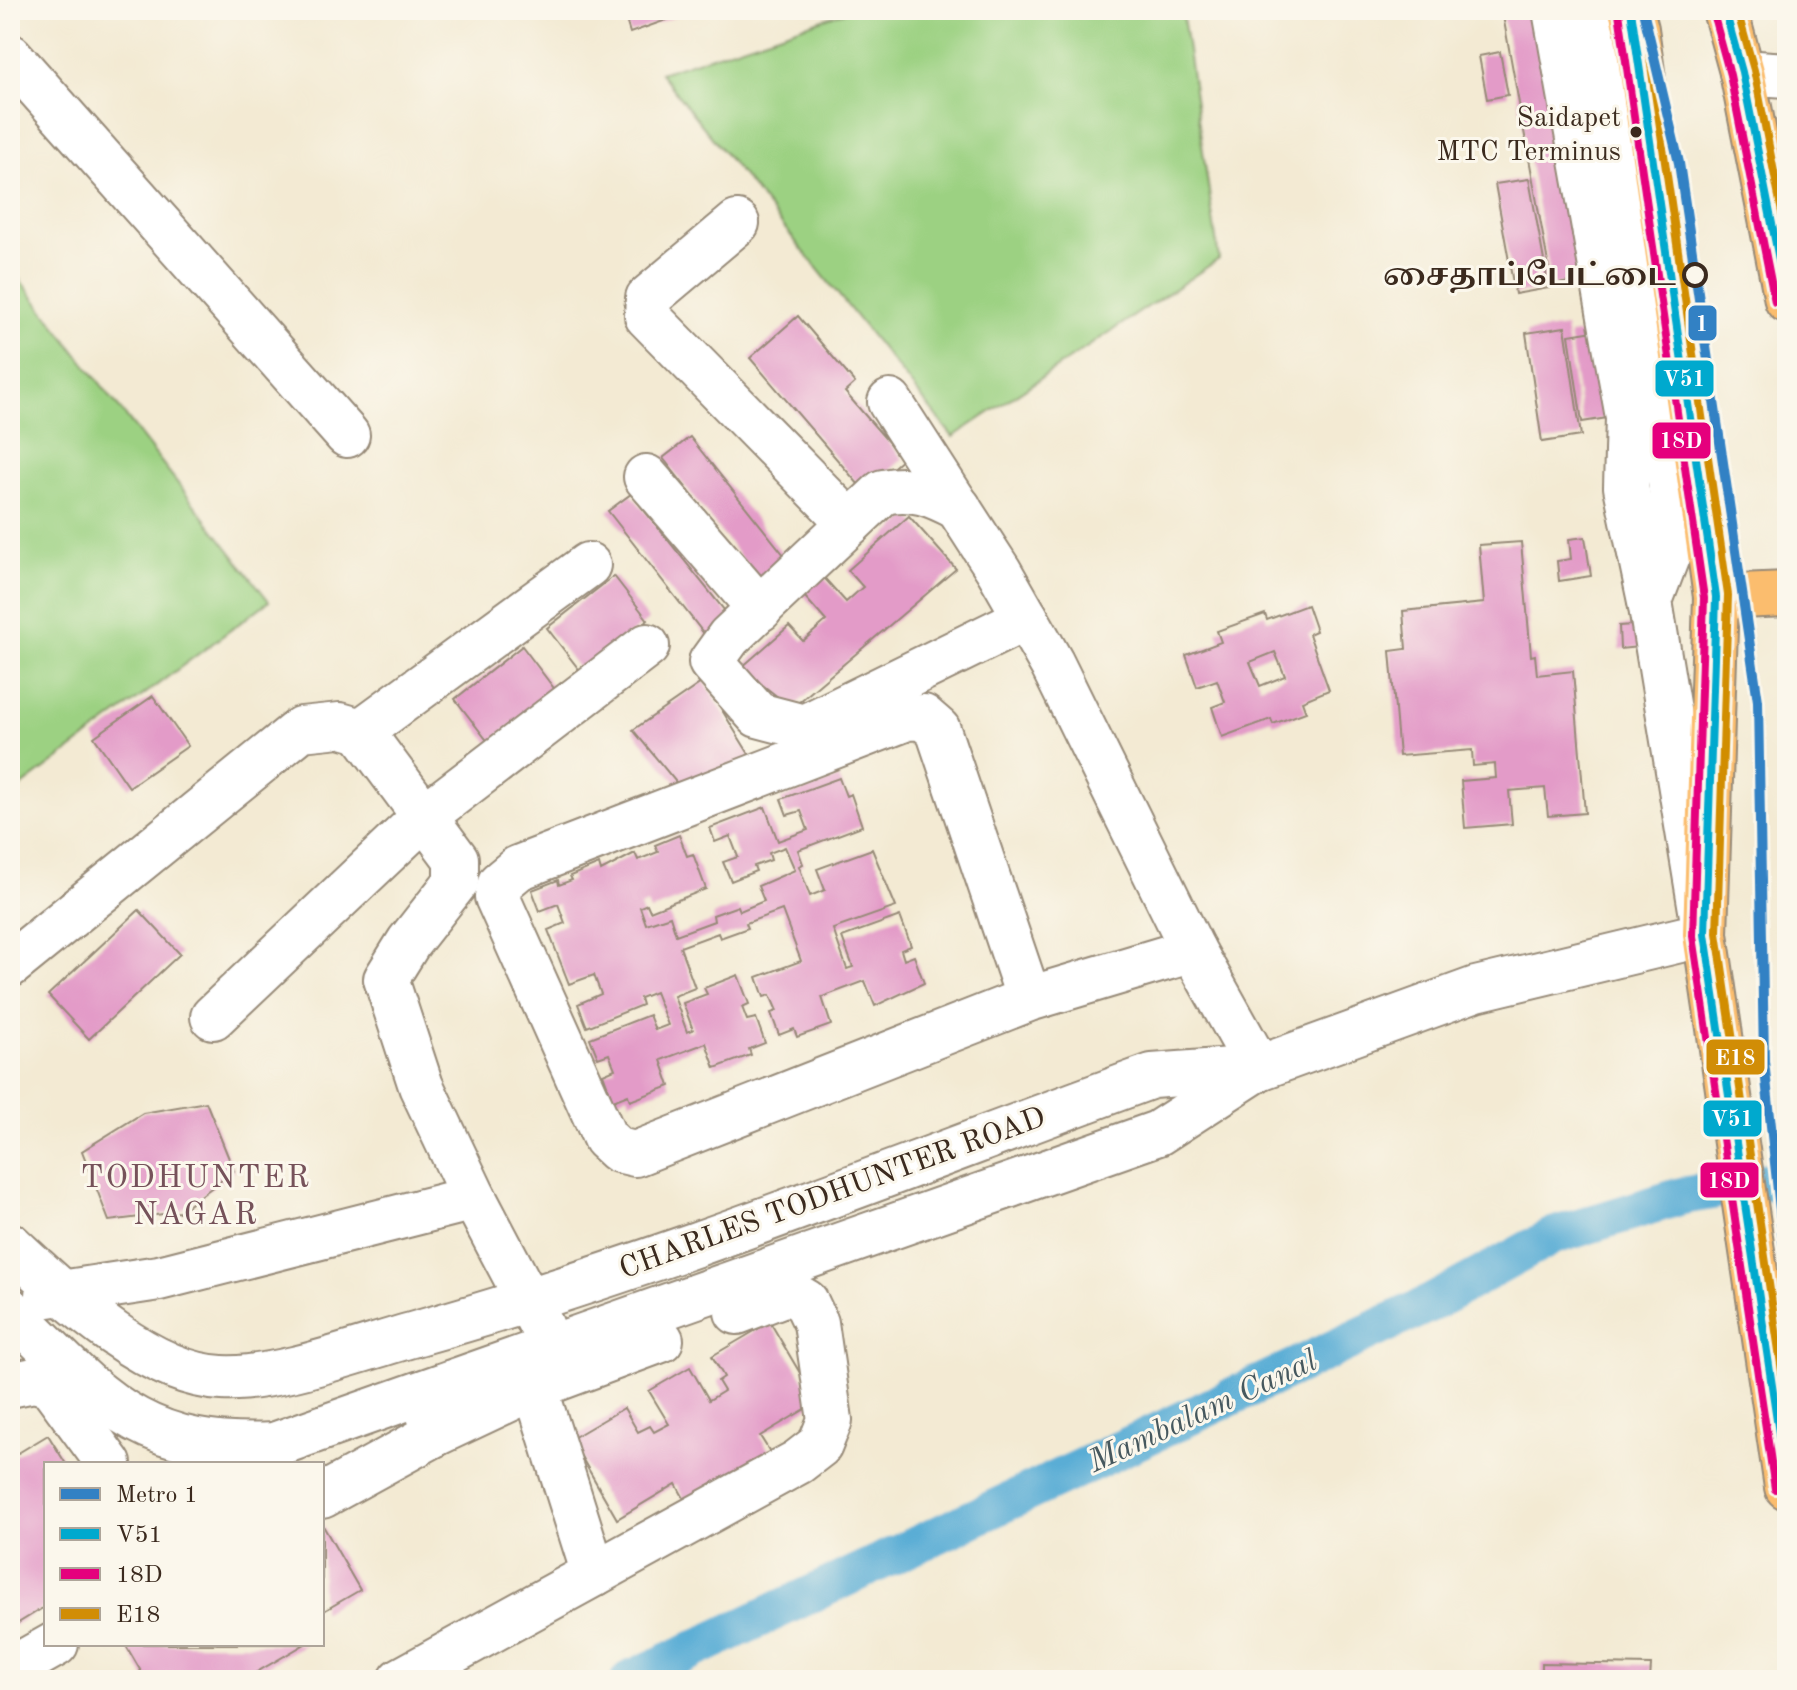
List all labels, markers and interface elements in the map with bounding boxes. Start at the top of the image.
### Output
place label: Saidapet MTC Terminus [1436,105,1621,167]
marker: Saidapet MTC Terminus [1628,124,1644,140]
place label: சைதாப்பேட்டை [1383,259,1676,293]
marker: சைதாப்பேட்டை [1683,263,1707,287]
line badge: 1 [1687,304,1718,342]
text: 1 [1696,314,1708,336]
line badge: V51 [1654,359,1715,398]
text: V51 [1663,369,1705,391]
line badge: 18D [1651,421,1712,460]
text: 18D [1660,431,1702,453]
line badge: E18 [1705,1038,1766,1076]
text: E18 [1715,1048,1755,1070]
line badge: V51 [1702,1099,1763,1138]
street label: CHARLES TODHUNTER ROAD [616,1103,1050,1285]
text: V51 [1711,1109,1753,1131]
line badge: 18D [1699,1161,1760,1199]
district label: TODHUNTER NAGAR [81,1163,311,1232]
text: 18D [1708,1171,1750,1193]
water label: Mambalam Canal [1083,1345,1323,1480]
legend [44,1462,324,1646]
text: Metro 1 [116,1484,198,1508]
text: V51 [116,1524,162,1548]
text: 18D [116,1564,163,1588]
text: E18 [116,1604,160,1628]

